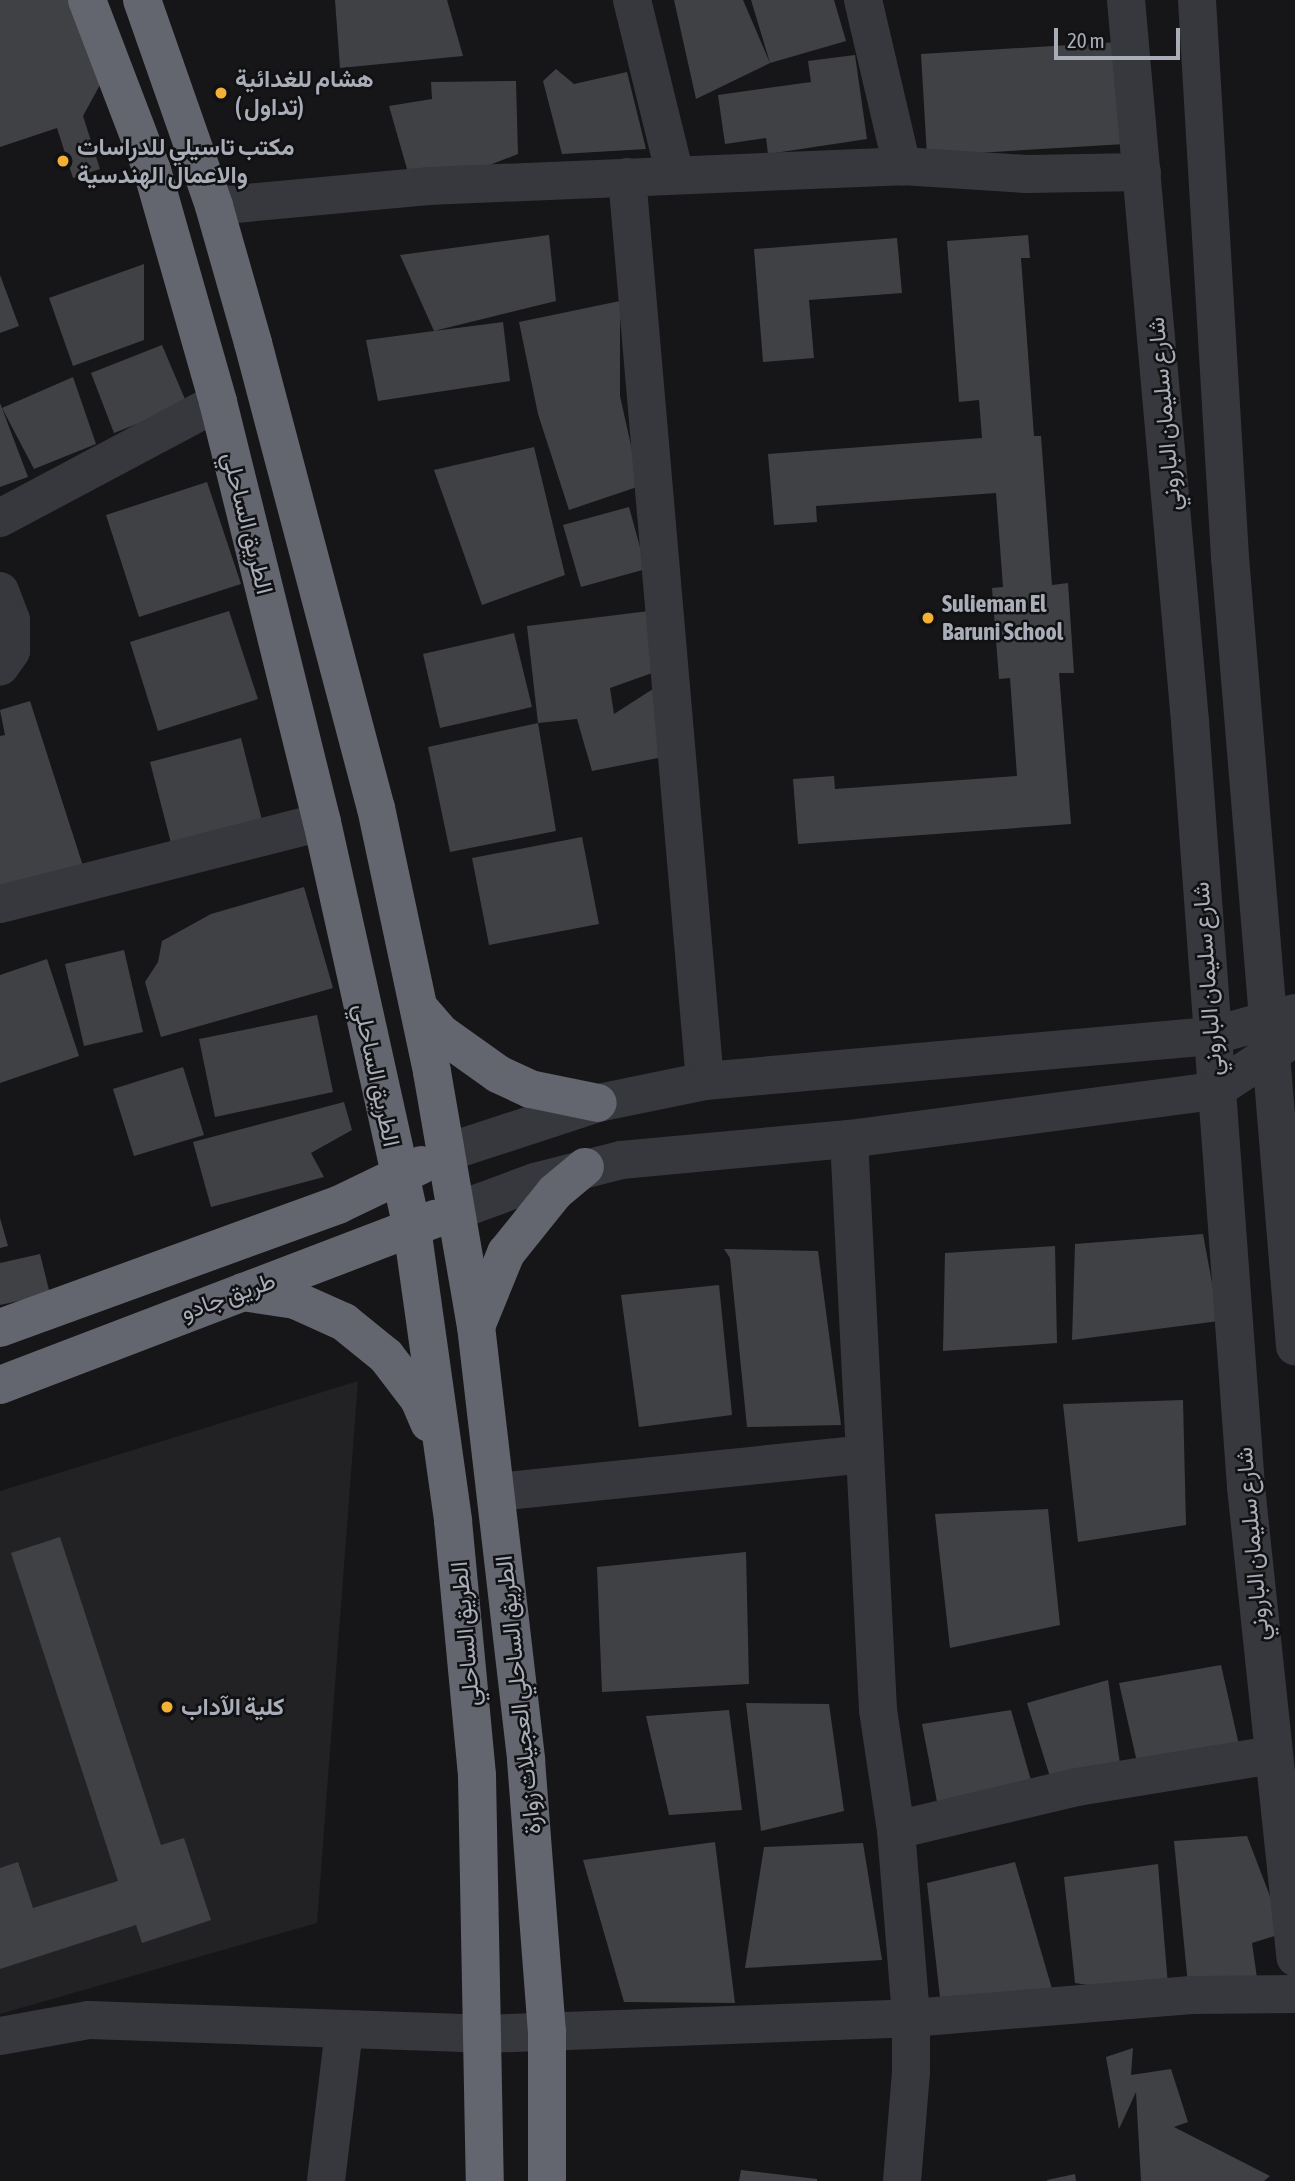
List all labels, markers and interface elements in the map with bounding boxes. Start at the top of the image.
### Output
scale bar [1057,14,1183,58]
text: 20 m [1067,28,1105,52]
place label: هشام للغدائية ( تداول) [235,65,374,121]
marker: هشام للغدائية ( تداول) [213,85,229,101]
place label: مكتب تاسيلي للدراسات والاعمال الهندسية [77,133,294,189]
marker: مكتب تاسيلي للدراسات والاعمال الهندسية [55,153,71,169]
street label: شارع سليمان الباروني [1141,316,1187,512]
street label: الطريق الساحلي [216,449,280,597]
place label: Sulieman El Baruni School [942,590,1063,646]
marker: Sulieman El Baruni School [920,610,936,626]
street label: شارع سليمان الباروني [1186,881,1228,1077]
street label: الطريق الساحلي [348,1001,406,1149]
street label: طريق جادو [177,1266,279,1326]
street label: شارع سليمان الباروني [1229,1446,1275,1642]
street label: الطريق الساحلي العجيلات زوارة [489,1554,547,1836]
street label: الطريق الساحلي [444,1560,486,1708]
place label: كلية الآداب [181,1693,284,1721]
marker: كلية الآداب [159,1699,175,1715]

